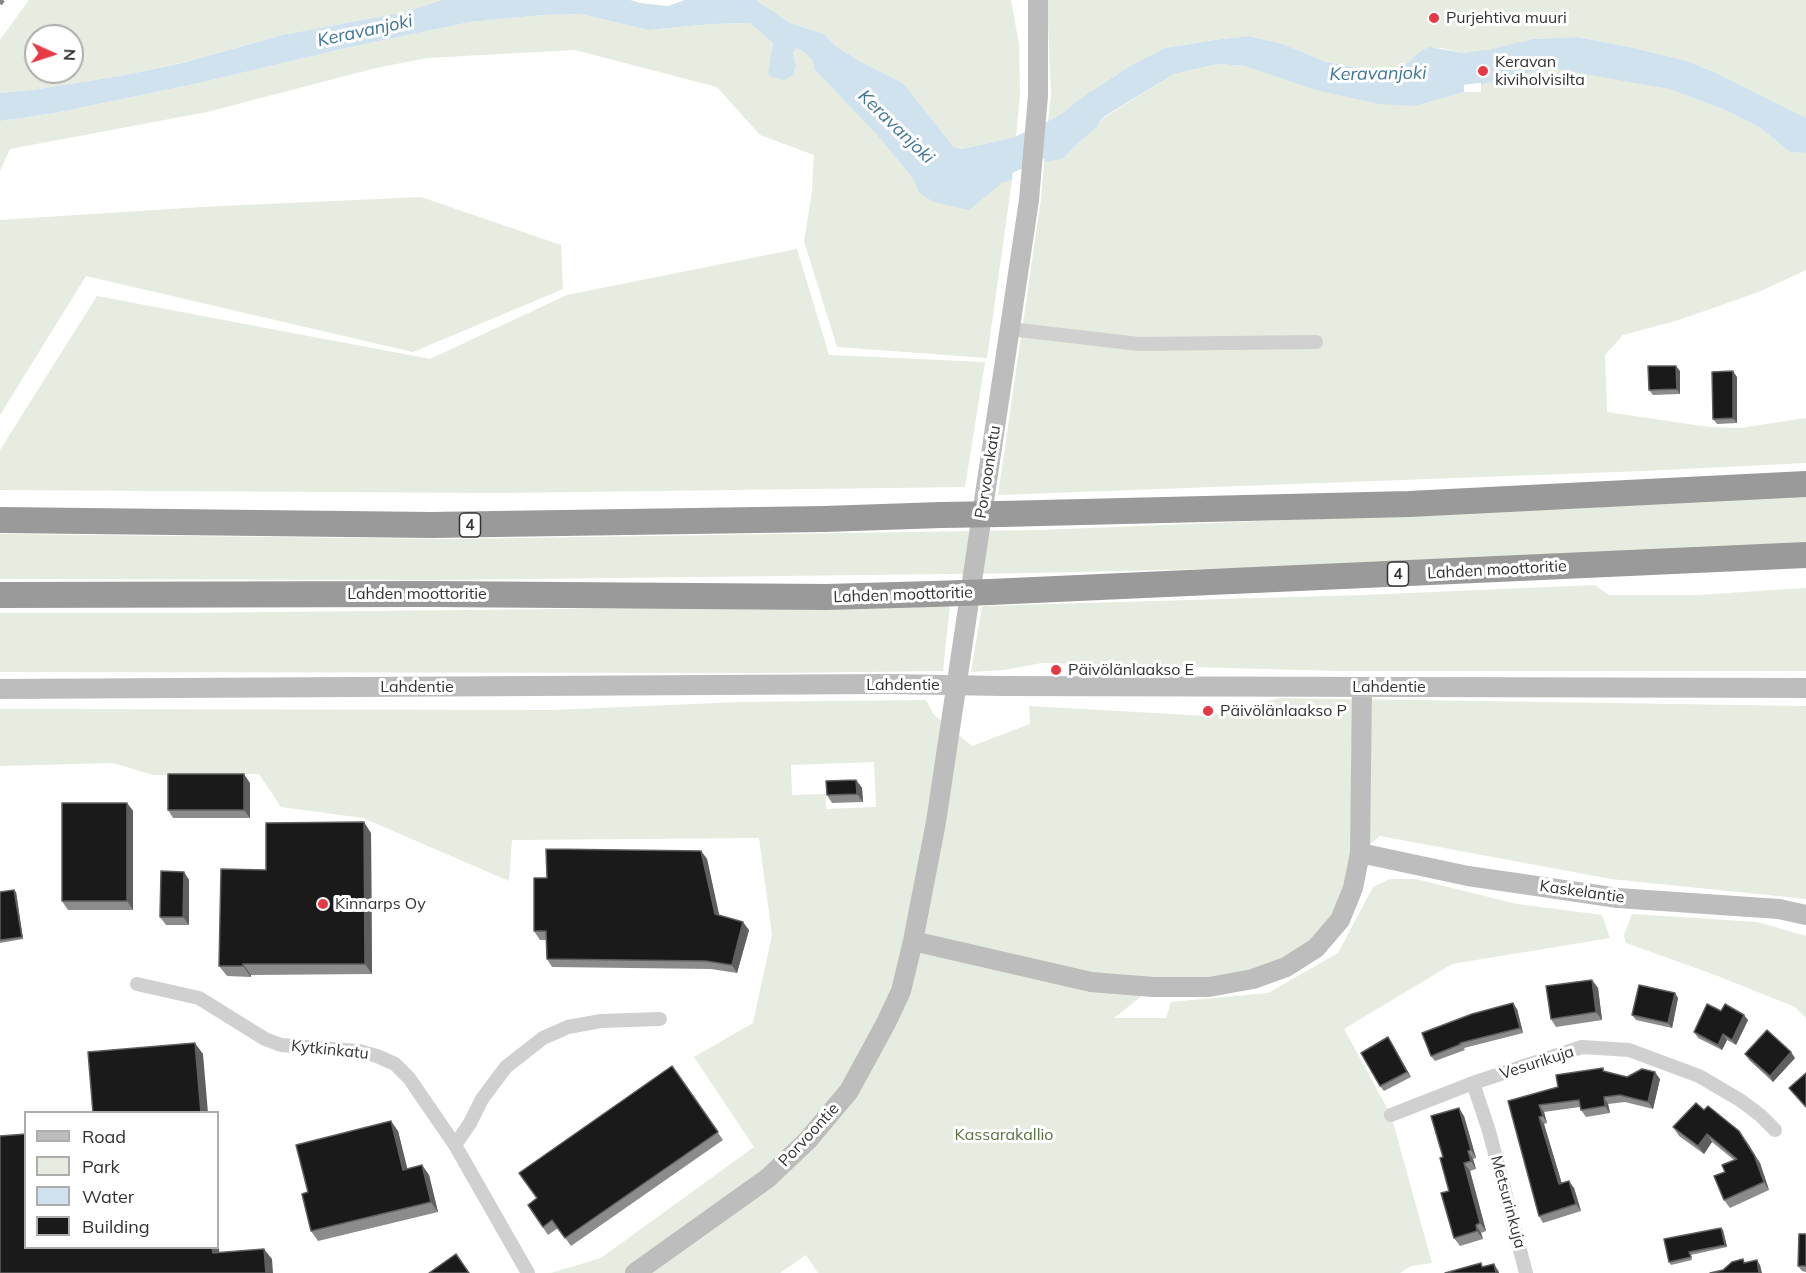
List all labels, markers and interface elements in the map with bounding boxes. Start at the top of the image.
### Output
place label: Purjehtiva muuri [1446,8,1567,28]
water label: Keravanjoki [315,10,415,52]
marker: Purjehtiva muuri [1427,11,1441,25]
north arrow [24,24,84,84]
text: N [60,48,80,61]
place label: Keravan kiviholvisilta [1495,52,1585,90]
water label: Keravanjoki [1329,62,1427,86]
marker: Keravan kiviholvisilta [1476,64,1490,78]
water label: Keravanjoki [854,86,938,168]
street label: Porvoonkatu [971,424,1005,520]
road number: 4 [460,513,480,537]
street label: Lahden moottoritie [1427,557,1567,583]
road number: 4 [1388,562,1408,586]
street label: Lahden moottoritie [833,583,973,607]
street label: Lahden moottoritie [347,584,487,604]
place label: Päivölänlaakso E [1068,660,1194,680]
marker: Päivölänlaakso E [1049,663,1063,677]
street label: Lahdentie [866,675,940,695]
street label: Lahdentie [380,677,454,697]
street label: Lahdentie [1352,677,1426,697]
place label: Päivölänlaakso P [1220,701,1347,721]
marker: Päivölänlaakso P [1201,704,1215,718]
street label: Kaskelantie [1538,877,1626,907]
place label: Kinnarps Oy [335,894,426,914]
marker: Kinnarps Oy [316,897,330,911]
street label: Kytkinkatu [290,1036,370,1064]
street label: Vesurikuja [1498,1042,1576,1084]
street label: Porvoontie [775,1099,843,1171]
legend [24,1111,219,1249]
text: Road [82,1125,126,1148]
park label: Kassarakallio [955,1125,1053,1145]
street label: Metsurinkuja [1486,1154,1530,1250]
text: Park [82,1155,120,1178]
text: Water [82,1185,134,1208]
text: Building [82,1215,150,1238]

